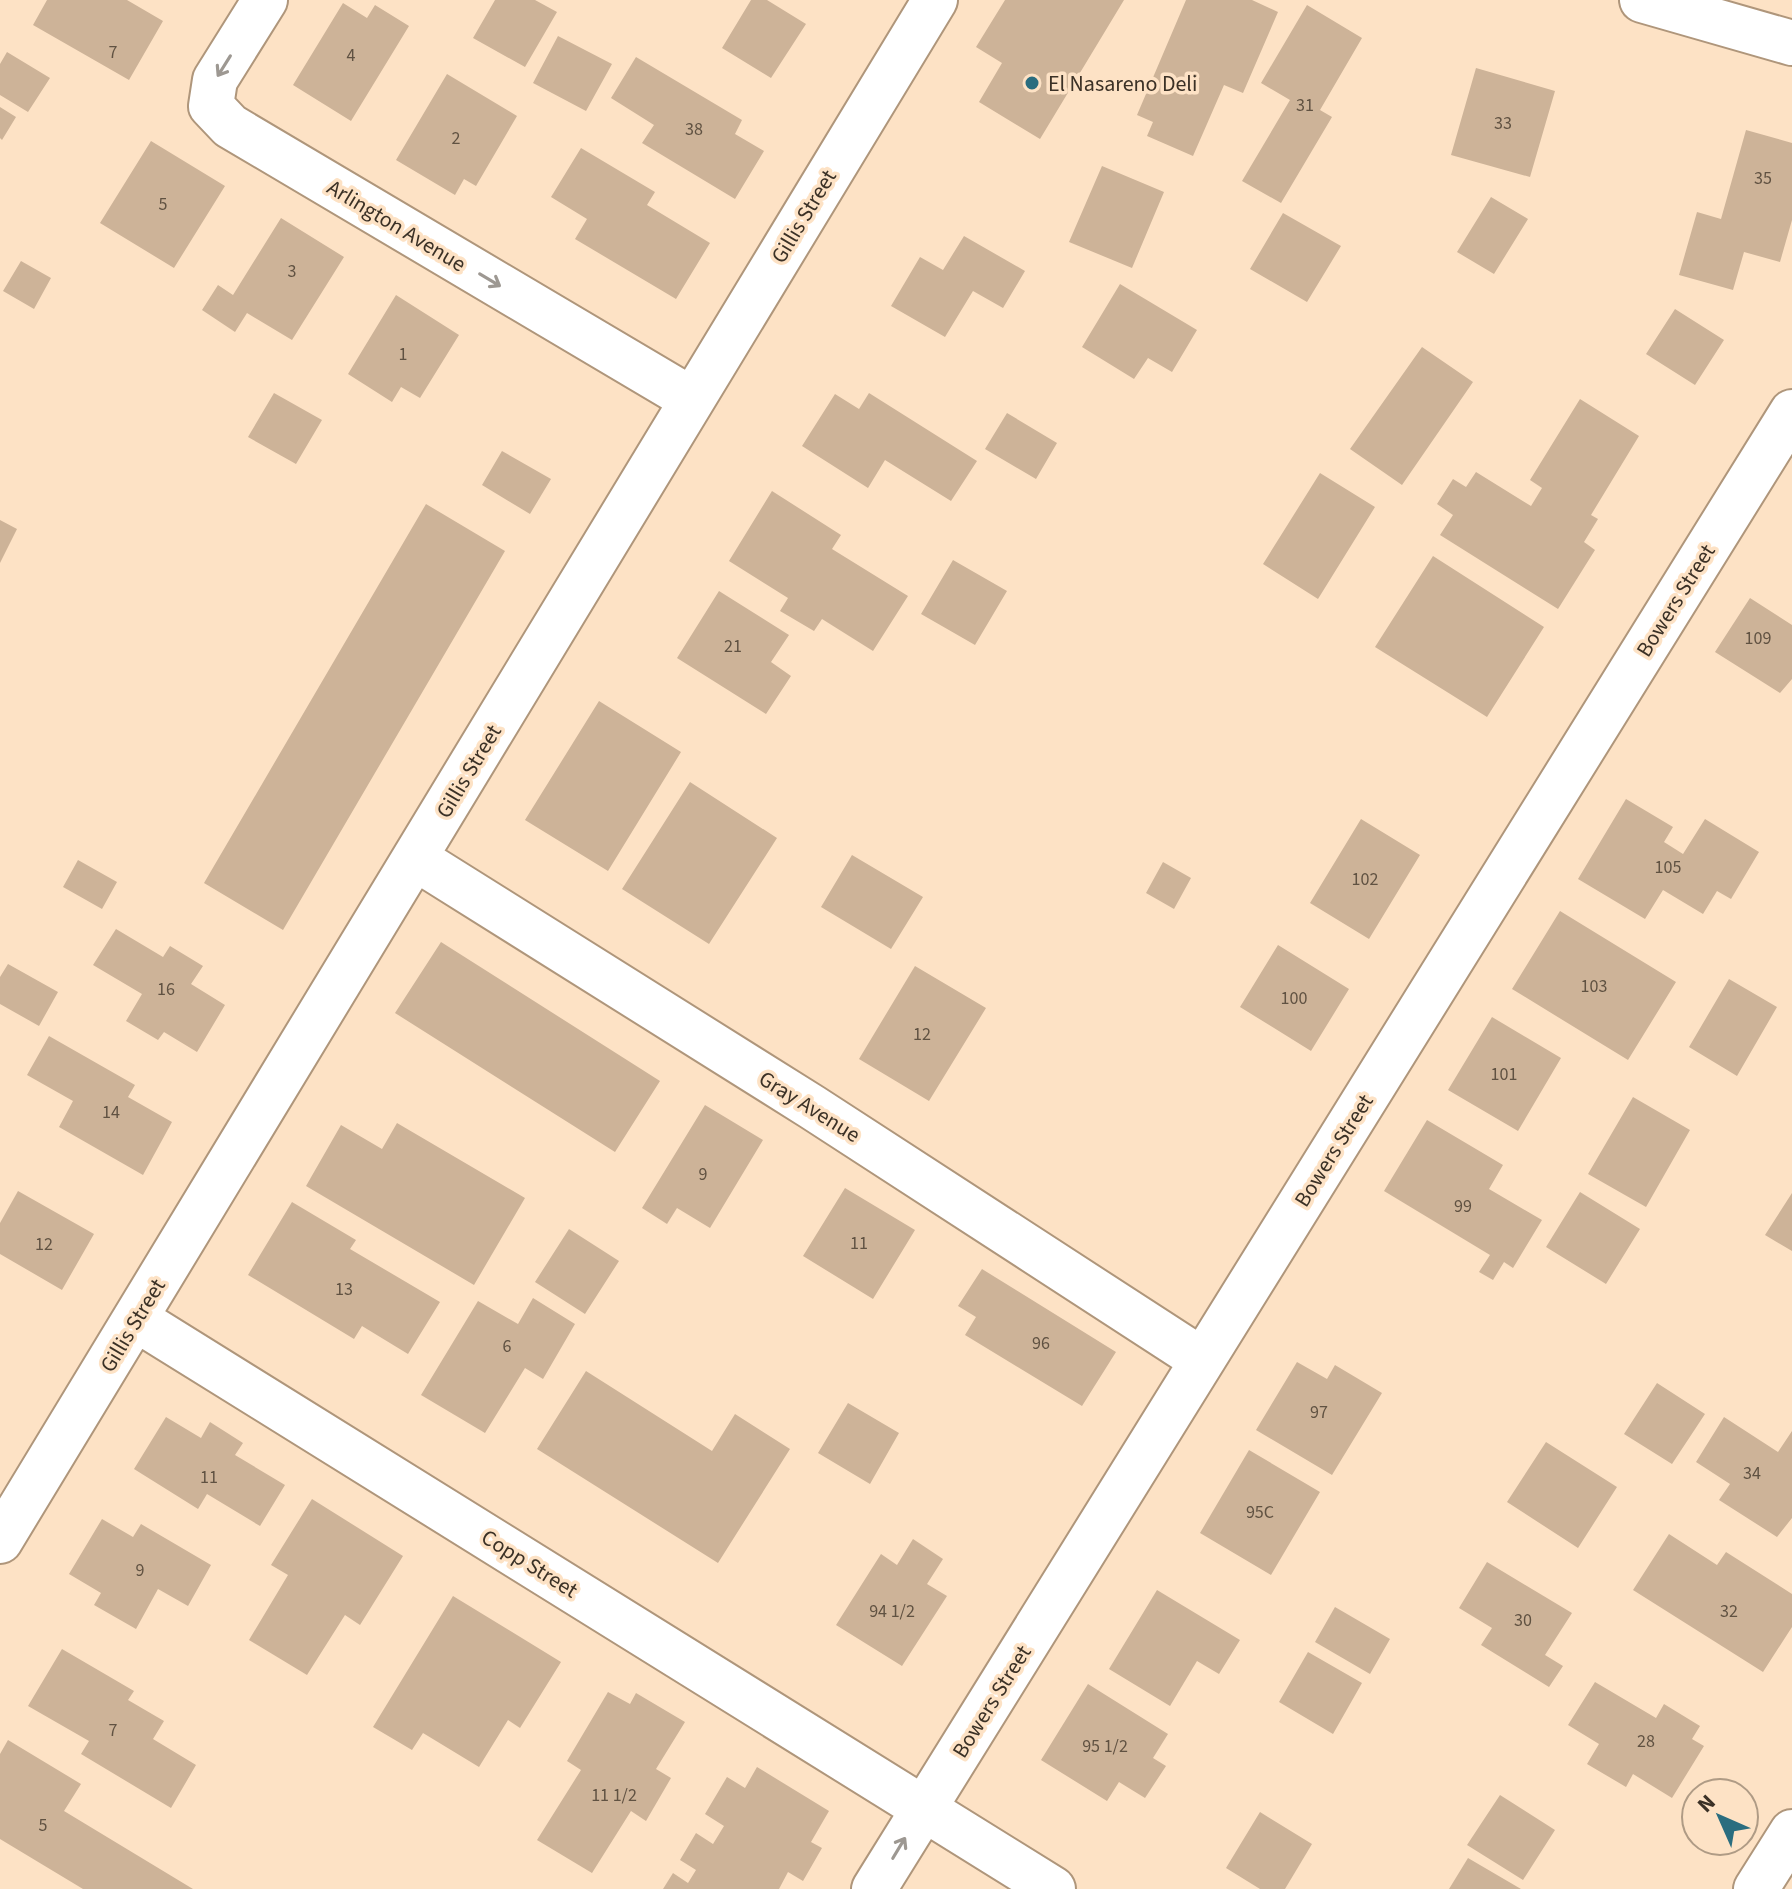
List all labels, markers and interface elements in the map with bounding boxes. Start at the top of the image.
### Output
house number: 7 [109,40,118,65]
house number: 4 [347,43,356,68]
one-way arrow [216,54,232,77]
place label: El Nasareno Deli [1048,68,1197,100]
marker: El Nasareno Deli [1023,74,1041,92]
house number: 31 [1296,93,1314,118]
house number: 33 [1494,111,1512,136]
house number: 38 [685,117,703,142]
house number: 2 [452,126,461,151]
street label: Gillis Street [763,163,845,269]
house number: 35 [1754,166,1772,191]
street label: Arlington Avenue [321,172,472,280]
house number: 5 [159,192,168,217]
house number: 3 [288,259,297,284]
one-way arrow [478,272,501,288]
house number: 1 [399,342,407,367]
street label: Bowers Street [1628,537,1724,663]
house number: 109 [1745,626,1771,651]
house number: 21 [724,634,742,659]
street label: Gillis Street [428,718,510,824]
house number: 105 [1655,855,1681,880]
house number: 102 [1352,867,1378,892]
house number: 103 [1581,974,1607,999]
house number: 16 [157,977,175,1002]
house number: 100 [1281,986,1307,1011]
house number: 12 [913,1022,931,1047]
house number: 101 [1491,1062,1517,1087]
street label: Gray Avenue [753,1063,866,1151]
street label: Bowers Street [1286,1087,1382,1213]
house number: 14 [102,1100,120,1125]
house number: 9 [699,1162,708,1187]
house number: 99 [1454,1194,1472,1219]
house number: 11 [850,1231,868,1256]
house number: 12 [35,1232,53,1257]
street label: Gillis Street [92,1272,174,1378]
house number: 13 [335,1277,353,1302]
house number: 96 [1032,1331,1050,1356]
house number: 6 [503,1334,512,1359]
house number: 97 [1310,1400,1328,1425]
house number: 34 [1743,1461,1761,1486]
house number: 11 [200,1465,218,1490]
house number: 95C [1246,1500,1274,1525]
street label: Copp Street [475,1522,584,1606]
house number: 9 [136,1558,145,1583]
house number: 94 1/2 [869,1599,915,1624]
house number: 32 [1720,1599,1738,1624]
house number: 30 [1514,1608,1532,1633]
street label: Bowers Street [944,1638,1040,1764]
house number: 7 [109,1718,118,1743]
house number: 28 [1637,1729,1655,1754]
house number: 95 1/2 [1082,1734,1128,1759]
north arrow [1680,1777,1760,1857]
house number: 11 1/2 [591,1783,637,1808]
text: N [1690,1787,1723,1820]
house number: 5 [39,1813,48,1838]
one-way arrow [891,1837,907,1860]

